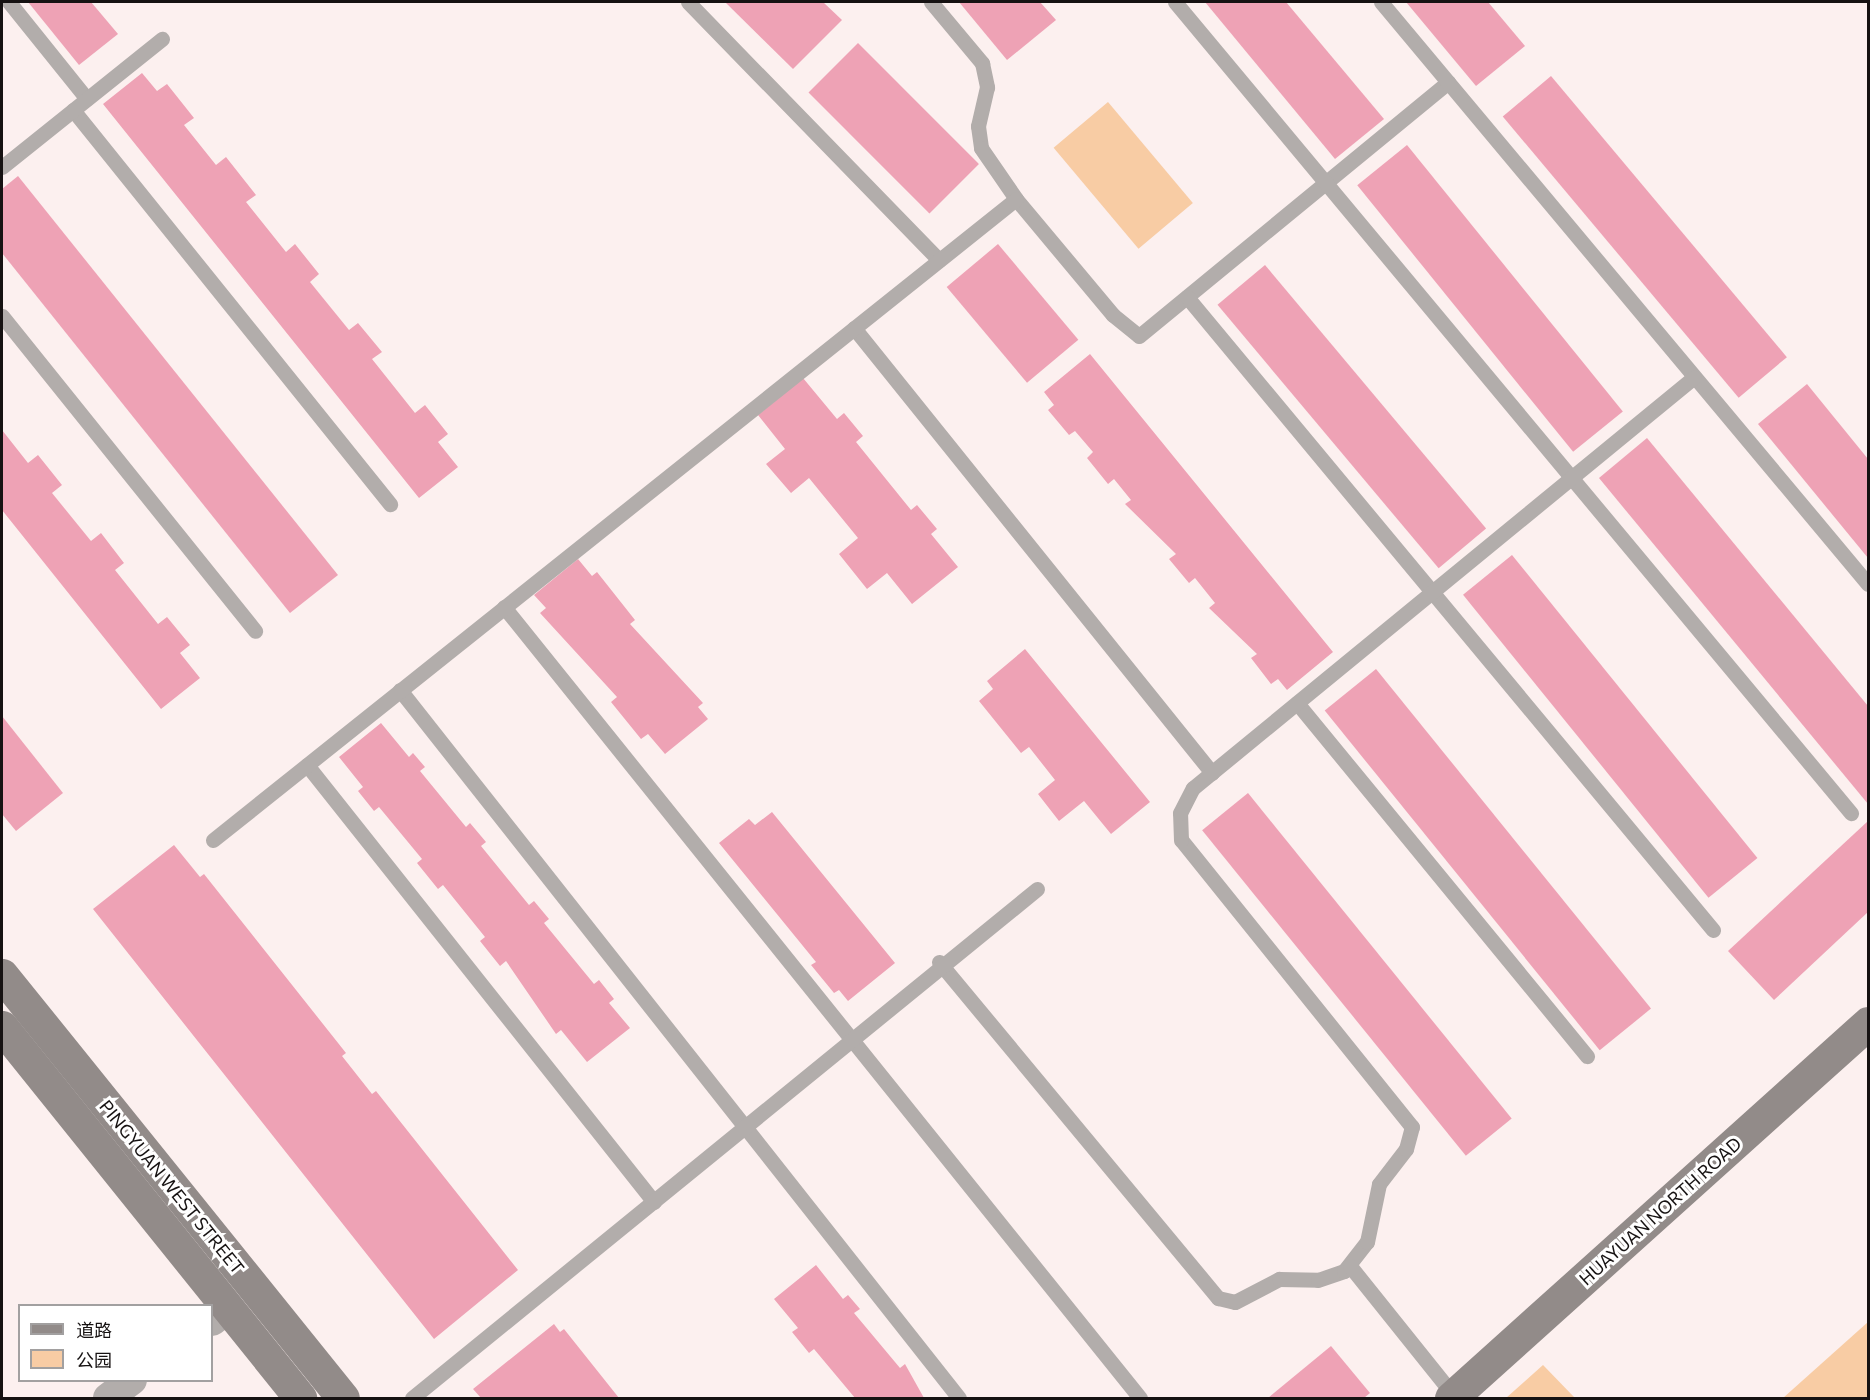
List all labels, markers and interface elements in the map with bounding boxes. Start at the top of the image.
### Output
street label: PINGYUAN WEST STREET [95,1096,249,1278]
street label: HUAYUAN NORTH ROAD [1574,1132,1746,1290]
legend [18,1304,213,1382]
text: 道路 [76,1319,112,1341]
text: 公园 [76,1349,112,1371]

